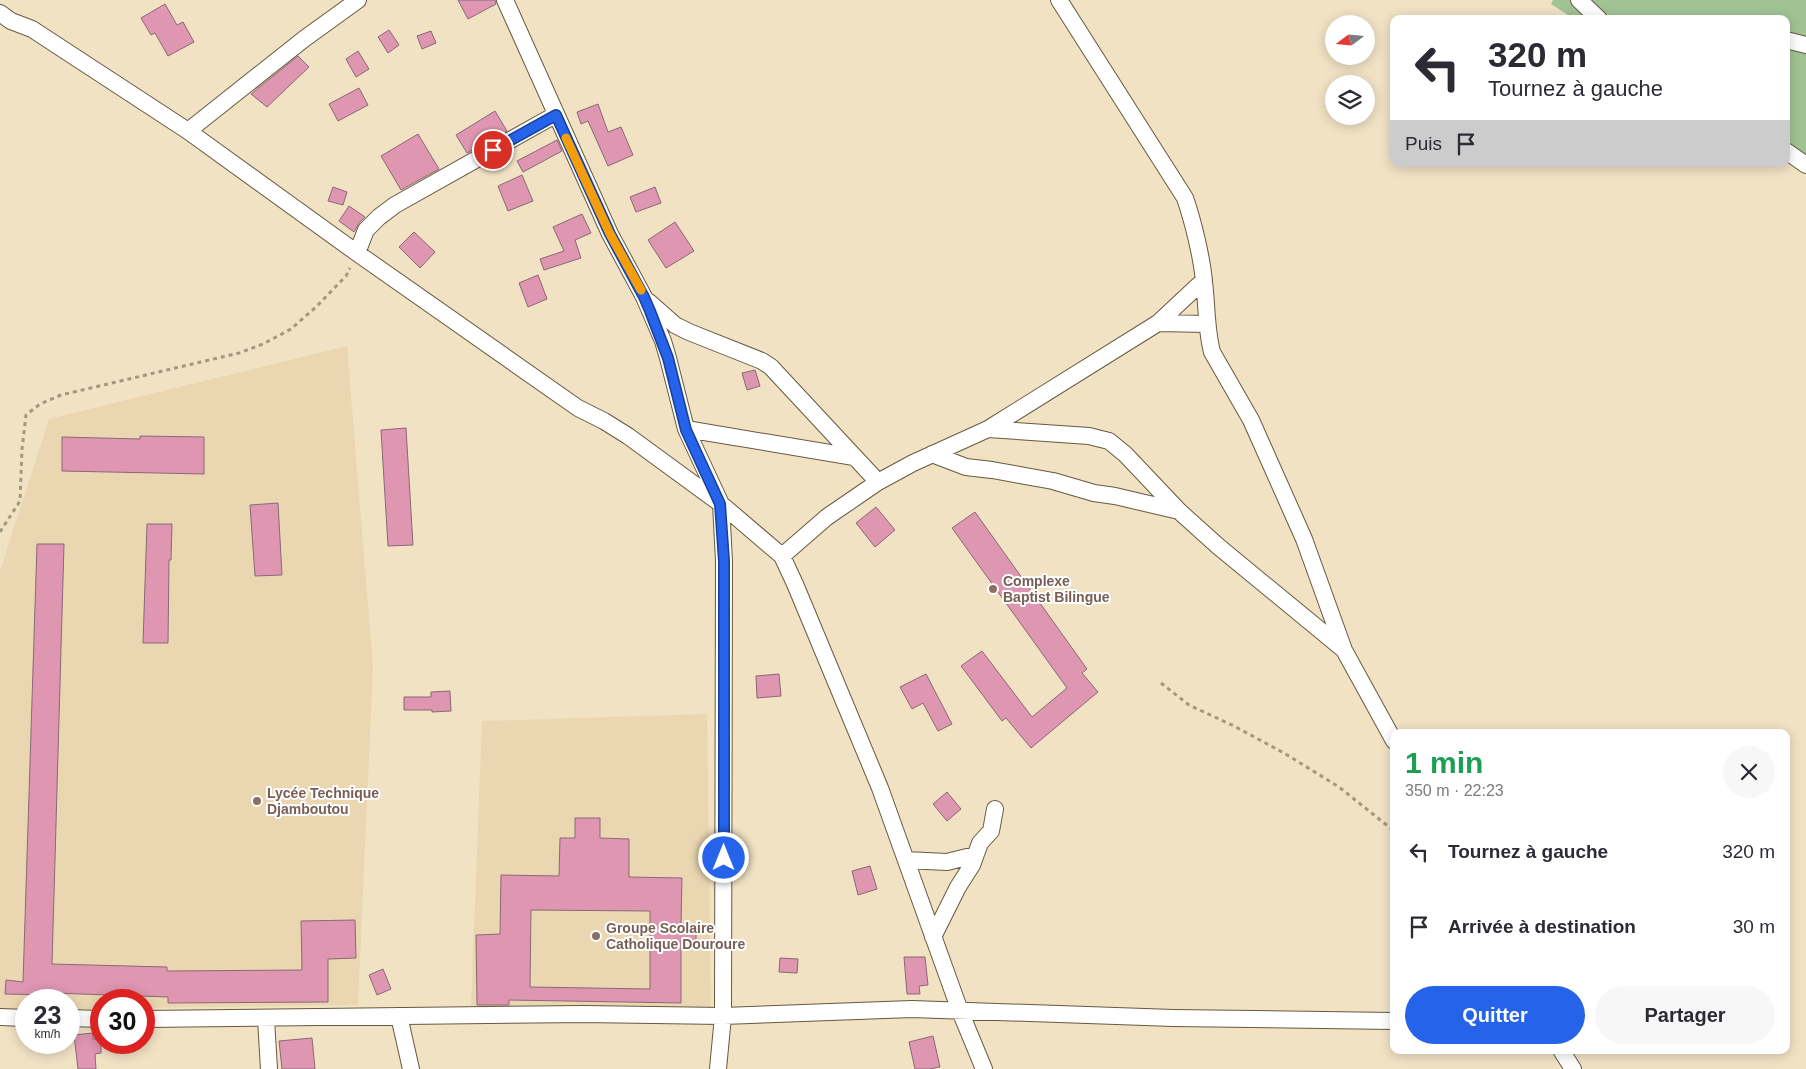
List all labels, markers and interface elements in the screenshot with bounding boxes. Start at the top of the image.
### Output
north arrow [1325,15,1375,65]
map controls [1325,15,1375,125]
icon: left [1405,35,1470,100]
text: 320 m [1488,35,1587,74]
button: layers [1325,75,1375,125]
text: Tournez à gauche [1488,76,1663,101]
pin [472,129,514,171]
icon: arrive [1452,130,1480,158]
text: Puis [1405,133,1442,154]
icon: arrive [479,136,507,164]
place label: Complexe Baptist Bilingue [1003,573,1110,605]
marker: Complexe Baptist Bilingue [987,583,999,595]
text: 1 min [1405,746,1483,779]
button: close [1723,746,1775,798]
text: 350 m · 22:23 [1405,782,1504,799]
place label: Lycée Technique Djamboutou [267,785,379,817]
marker: Lycée Technique Djamboutou [251,795,263,807]
position arrow [697,831,749,883]
icon: left [1405,838,1433,866]
text: Tournez à gauche [1448,841,1608,862]
text: 320 m [1722,841,1775,862]
icon: arrive [1405,913,1433,941]
text: Arrivée à destination [1448,916,1636,937]
text: 30 m [1733,916,1775,937]
place label: Groupe Scolaire Catholique Douroure [606,920,745,952]
marker: Groupe Scolaire Catholique Douroure [590,930,602,942]
button: Quitter [1405,986,1585,1044]
button: Partager [1595,986,1775,1044]
speed limit sign: 30 [90,989,155,1054]
text: 23 [34,1001,61,1029]
text: km/h [34,1027,61,1041]

